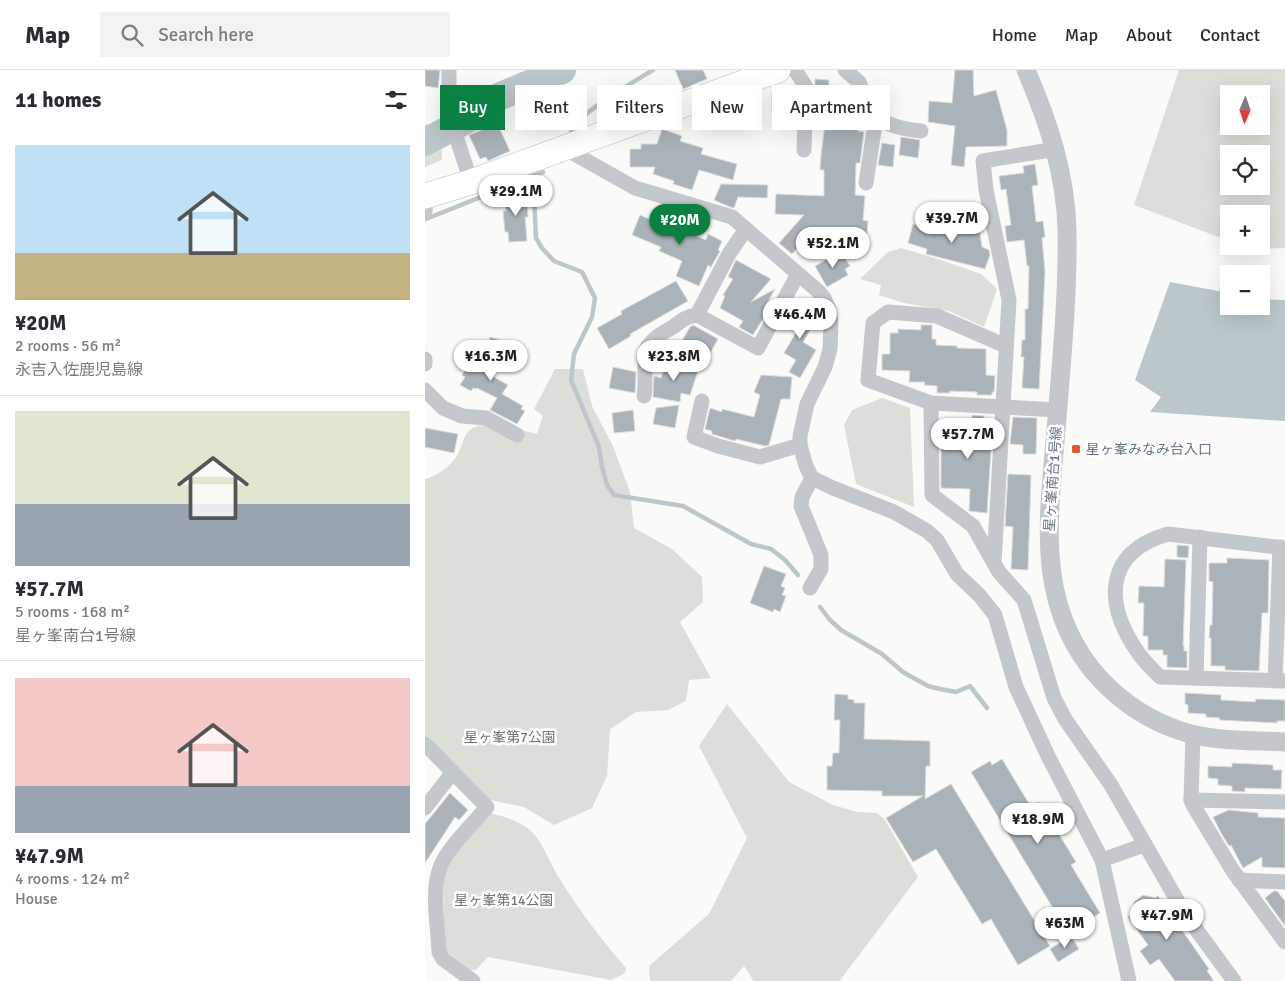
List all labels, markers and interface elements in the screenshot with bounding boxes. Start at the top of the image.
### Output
search box [100,12,450,57]
text: Map [25,20,70,50]
icon: search [118,21,146,49]
text: Search here [158,23,254,47]
text: Home [992,24,1037,46]
text: Map [1065,24,1098,46]
text: About [1126,24,1172,46]
text: Contact [1200,24,1260,46]
chip: Buy [440,85,505,130]
chip: Rent [515,85,587,130]
chip: Filters [597,85,682,130]
chip: New [692,85,762,130]
chip: Apartment [772,85,890,130]
north arrow [1220,85,1270,135]
map controls [1220,85,1270,315]
icon: filters [382,86,410,114]
text: 11 homes [15,87,101,113]
button: locate [1220,145,1270,195]
pin: ¥29.1M [475,174,557,217]
icon: home [168,178,258,268]
text: ¥29.1M [490,181,542,201]
pin: ¥39.7M [911,202,993,244]
pin: ¥20M [650,204,710,246]
button: + [1220,205,1270,255]
text: ¥39.7M [926,208,978,228]
text: ¥20M [660,210,700,230]
pin: ¥52.1M [792,226,874,269]
text: ¥52.1M [807,233,859,253]
button: − [1220,265,1270,315]
pin: ¥46.4M [759,298,841,340]
text: ¥46.4M [774,304,826,324]
text: ¥20M [15,310,67,336]
text: 2 rooms · 56 m² [15,336,121,356]
pin: ¥16.3M [450,340,532,382]
pin: ¥23.8M [633,340,715,382]
text: ¥16.3M [465,346,517,366]
text: ¥23.8M [648,346,700,366]
text: 永吉入佐鹿児島線 [15,360,143,380]
pin: ¥57.7M [927,418,1009,460]
text: ¥57.7M [942,424,994,444]
street label: 星ヶ峯南台1号線 [1041,426,1065,532]
place label: 星ヶ峯みなみ台入口 [1086,441,1212,458]
icon: home [168,443,258,533]
marker: 星ヶ峯みなみ台入口 [1070,443,1082,455]
text: ¥57.7M [15,576,84,602]
text: 5 rooms · 168 m² [15,602,130,622]
text: 星ヶ峯南台1号線 [15,626,136,646]
icon: home [168,710,258,800]
park label: 星ヶ峯第7公園 [464,729,556,746]
pin: ¥18.9M [997,802,1079,845]
text: ¥18.9M [1012,809,1064,829]
text: ¥47.9M [15,843,84,869]
text: 4 rooms · 124 m² [15,869,130,889]
text: House [15,889,58,909]
park label: 星ヶ峯第14公園 [454,892,554,909]
pin: ¥47.9M [1126,898,1208,941]
text: ¥47.9M [1141,905,1193,925]
pin: ¥63M [1035,906,1095,949]
text: ¥63M [1045,913,1085,933]

